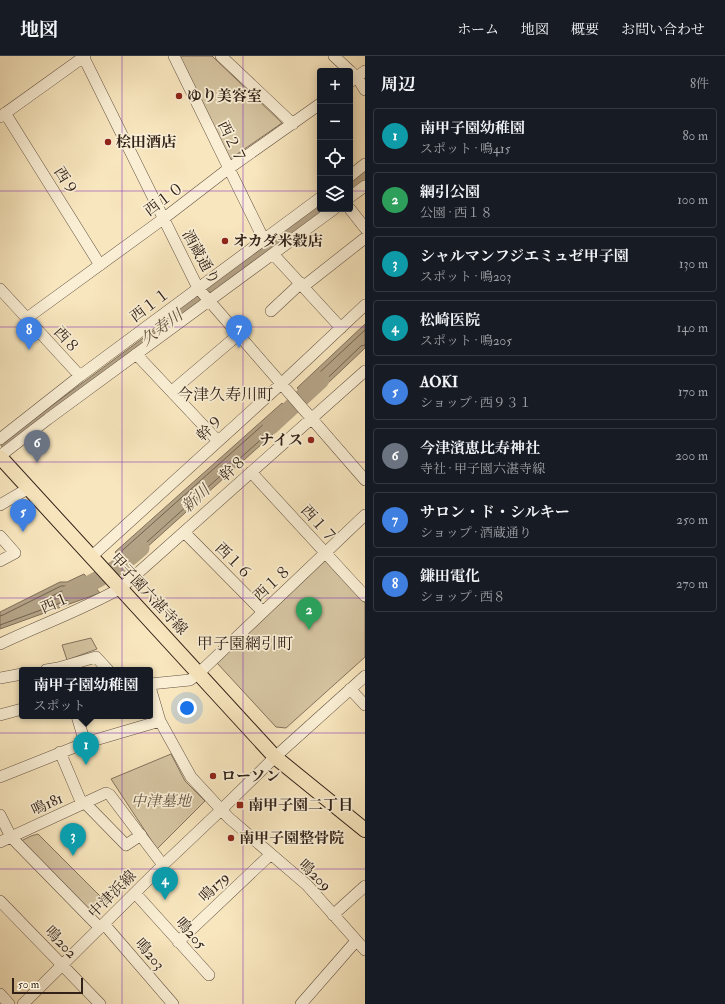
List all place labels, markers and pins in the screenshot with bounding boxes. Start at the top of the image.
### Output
place label: ゆり美容室 [187,87,262,106]
marker: ゆり美容室 [174,91,184,101]
place label: 桧田酒店 [116,133,176,152]
marker: 桧田酒店 [103,137,113,147]
place label: オカダ米穀店 [233,232,323,251]
marker: オカダ米穀店 [220,236,230,246]
pin: 7 [226,315,252,348]
pin: 8 [16,317,42,350]
pin: 6 [24,430,50,463]
place label: ナイス [259,431,303,450]
marker: ナイス [306,435,316,445]
pin: 5 [10,499,36,532]
pin: 2 [296,597,322,630]
pin: 1 [73,732,99,765]
place label: ローソン [221,767,280,786]
marker: ローソン [208,771,218,781]
place label: 南甲子園二丁目 [248,796,353,815]
marker: 南甲子園二丁目 [235,800,245,810]
pin: 3 [60,823,86,856]
place label: 南甲子園整骨院 [239,829,344,848]
marker: 南甲子園整骨院 [226,833,236,843]
pin: 4 [152,867,178,900]

